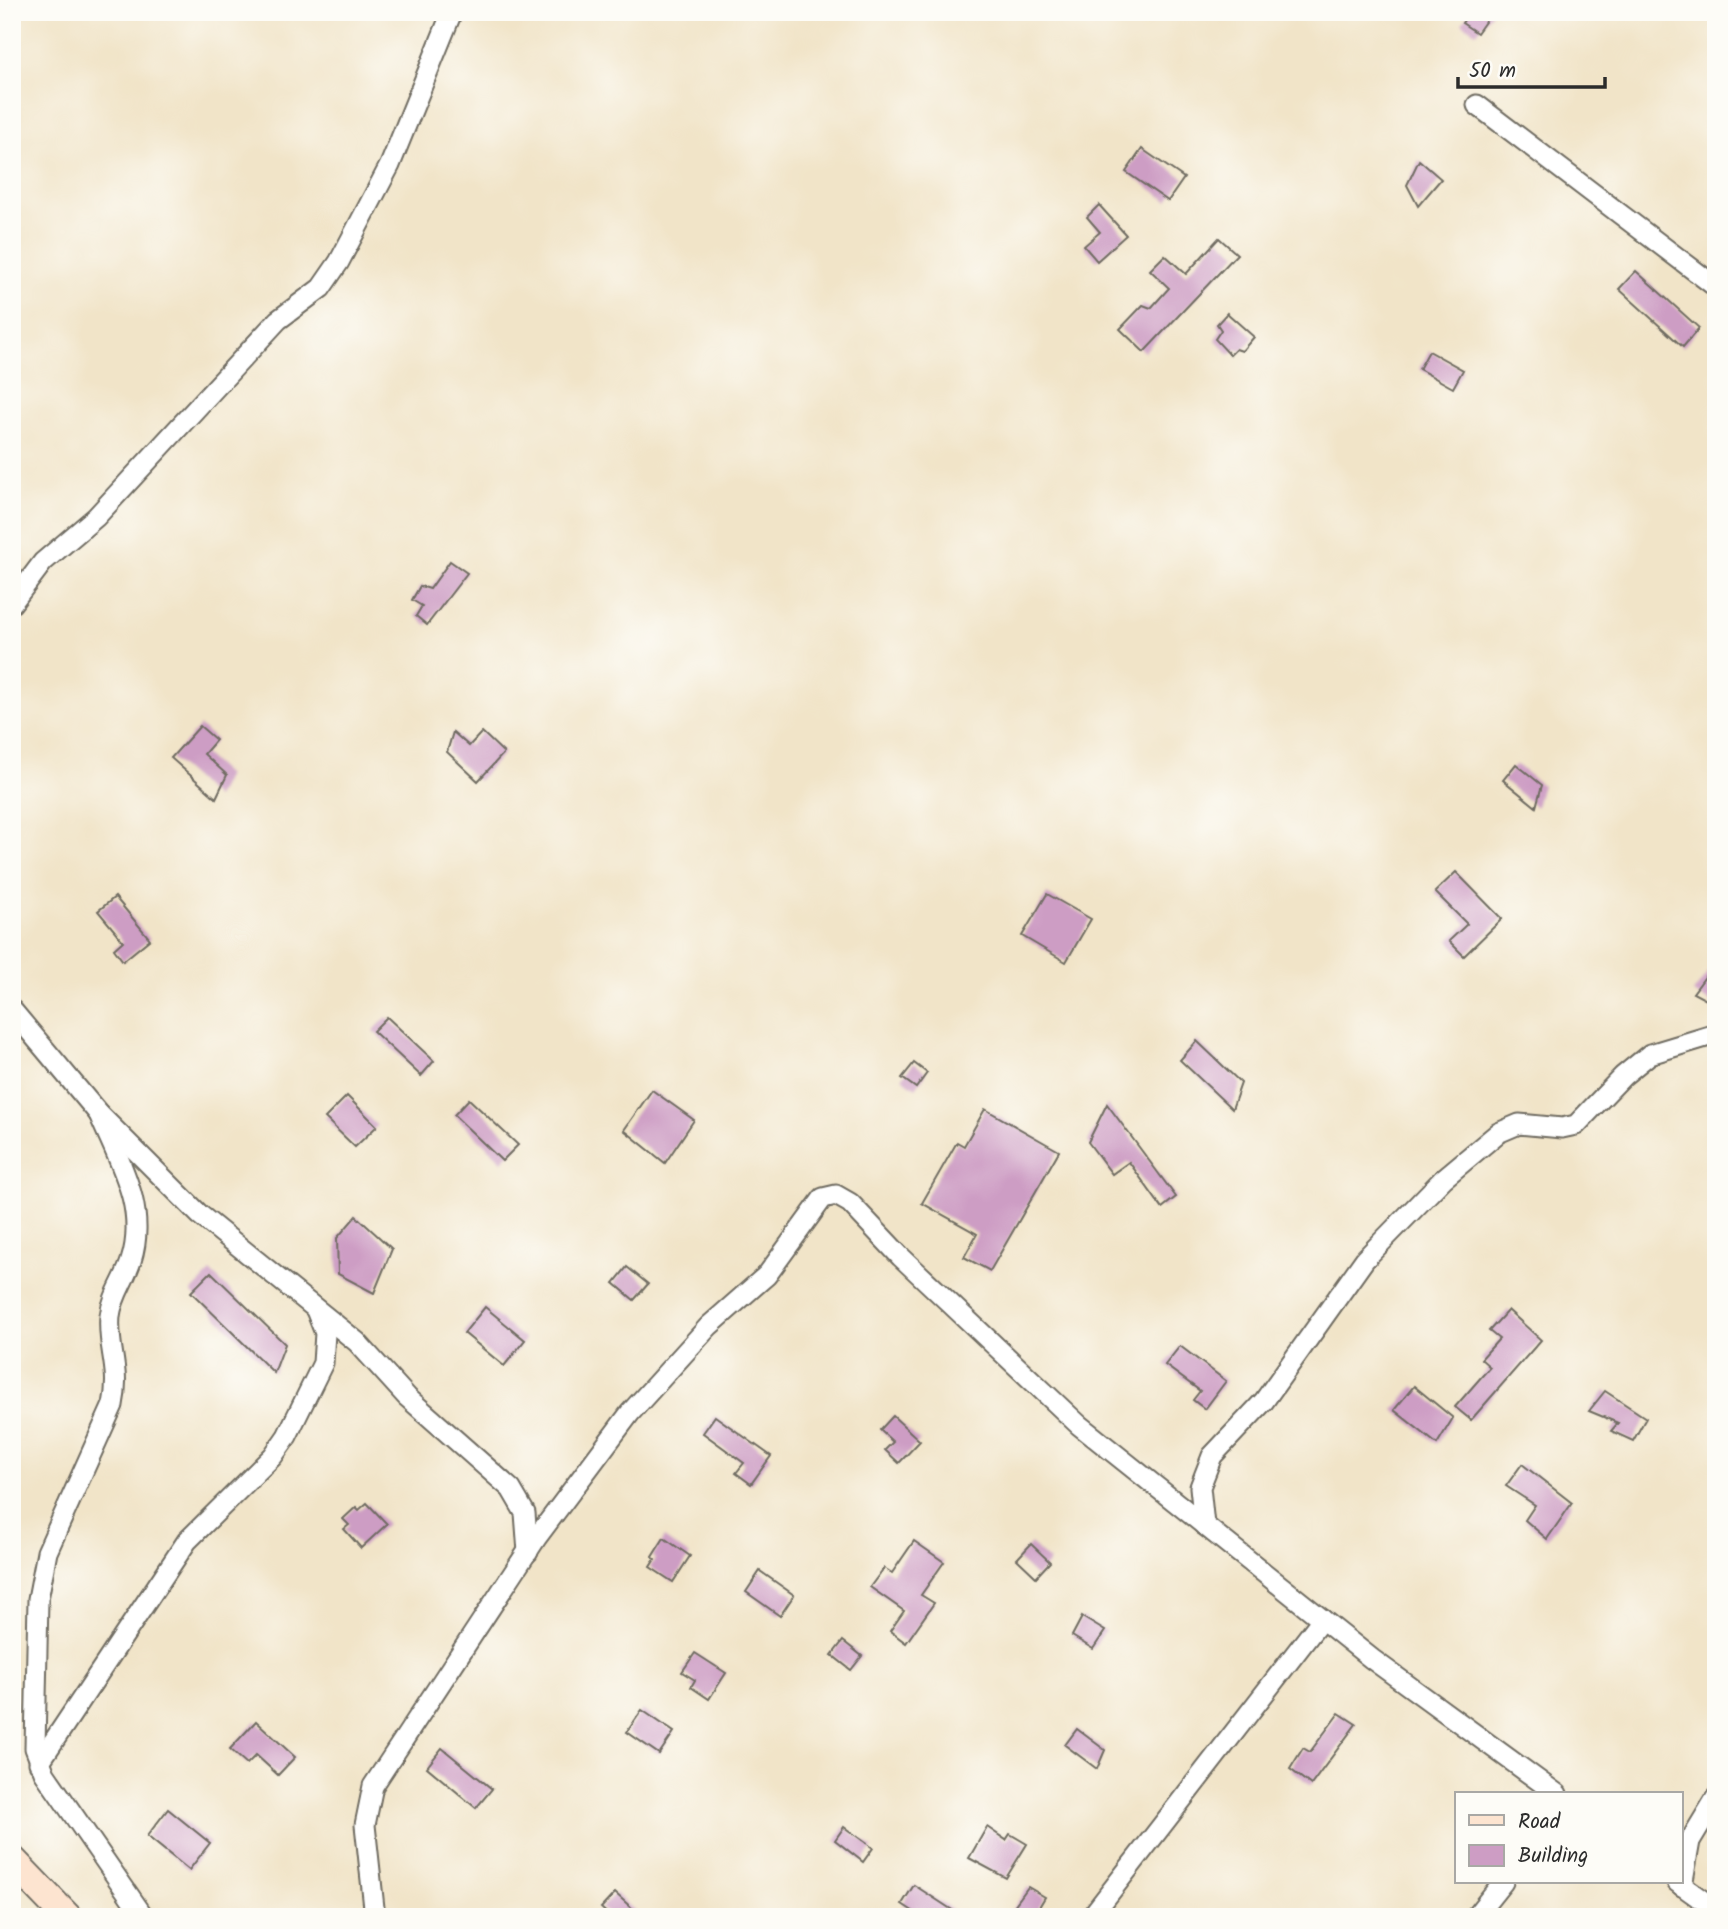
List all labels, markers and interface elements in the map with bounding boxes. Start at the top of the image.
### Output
scale bar [1458,46,1606,90]
text: 50 m [1469,55,1516,88]
legend [1455,1792,1682,1884]
text: Road [1518,1806,1561,1839]
text: Building [1518,1840,1588,1873]

